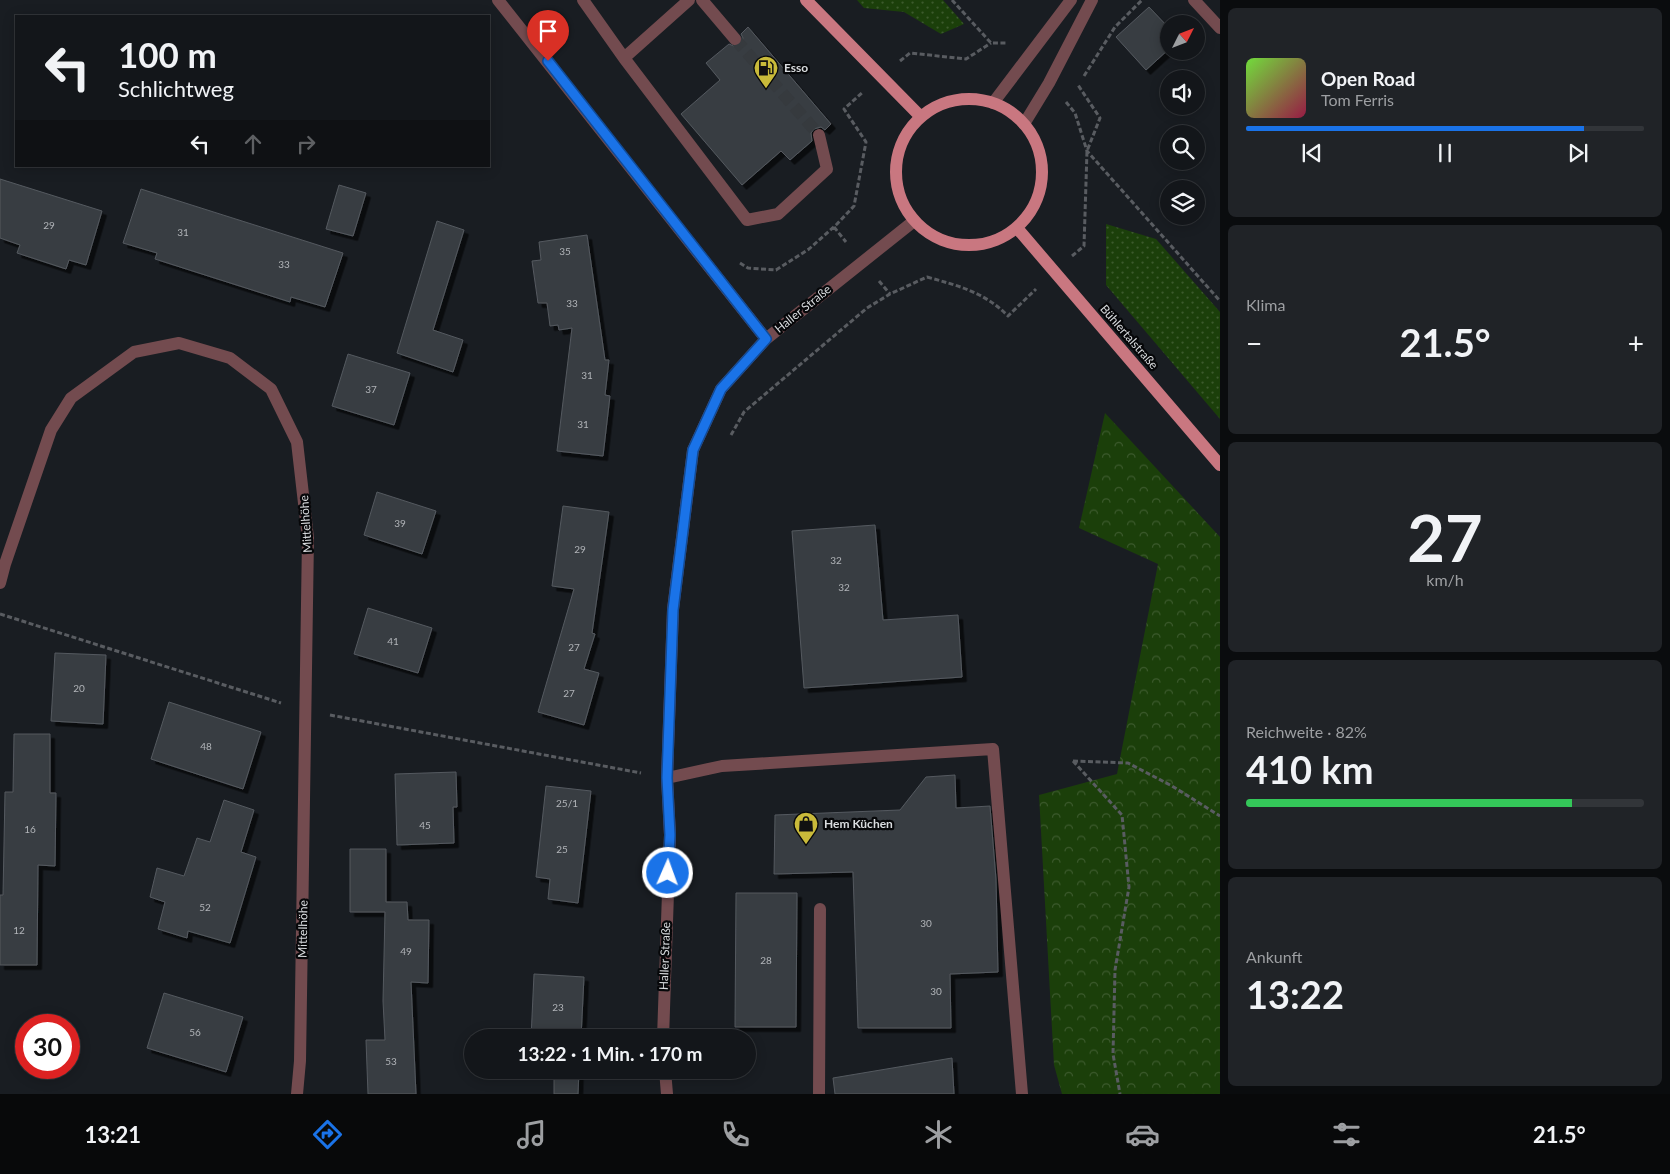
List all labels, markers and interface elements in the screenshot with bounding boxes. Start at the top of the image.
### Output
pin [527,10,569,61]
north arrow [1160,15,1205,60]
map controls [1160,15,1205,225]
icon: arrive [534,17,562,45]
text: 100 m [118,33,217,75]
icon: left [35,35,100,100]
fuel station icon: Esso [753,55,779,89]
place label: Esso [784,60,808,75]
text: Open Road [1321,67,1415,90]
button: sound [1160,70,1205,115]
text: Schlichtweg [118,75,234,102]
text: Tom Ferris [1321,90,1394,109]
button: search [1160,125,1205,170]
icon: left [186,130,214,158]
icon: ahead [239,130,267,158]
icon: right [292,130,320,158]
icon: previous [1298,139,1326,167]
icon: pause [1431,139,1459,167]
icon: next [1564,139,1592,167]
button: layers [1160,180,1205,225]
house number: 29 [43,219,55,231]
house number: 31 [177,226,189,238]
house number: 35 [559,245,571,257]
house number: 33 [278,258,290,270]
street label: Haller Straße [771,281,834,336]
text: Klima [1246,295,1285,314]
house number: 33 [566,297,578,309]
street label: Bühlertalstraße [1097,301,1162,372]
text: 21.5° [1400,319,1490,365]
text: − [1246,326,1262,360]
text: + [1628,326,1644,360]
house number: 31 [581,369,593,381]
house number: 37 [365,383,377,395]
house number: 31 [577,418,589,430]
street label: Mittelhöhe [296,495,315,553]
text: 27 [1407,498,1483,576]
house number: 39 [394,517,406,529]
house number: 29 [574,543,586,555]
house number: 32 [830,554,842,566]
text: km/h [1426,570,1464,589]
house number: 32 [838,581,850,593]
house number: 41 [387,635,399,647]
house number: 27 [568,641,580,653]
house number: 20 [73,682,85,694]
house number: 27 [563,687,575,699]
text: Reichweite · 82% [1246,722,1367,741]
house number: 48 [200,740,212,752]
text: 410 km [1246,746,1374,792]
house number: 25/1 [556,797,578,809]
shop icon: Hem Küchen [793,811,819,845]
place label: Hem Küchen [824,816,893,831]
house number: 45 [419,819,431,831]
house number: 16 [24,823,36,835]
house number: 25 [556,843,568,855]
position arrow [641,846,693,898]
street label: Mittelhöhe [294,900,311,958]
house number: 52 [199,901,211,913]
house number: 30 [920,917,932,929]
street label: Haller Straße [656,922,673,990]
house number: 12 [13,924,25,936]
house number: 49 [400,945,412,957]
text: Ankunft [1246,947,1303,966]
house number: 28 [760,954,772,966]
text: 13:22 [1246,971,1344,1017]
house number: 30 [930,985,942,997]
house number: 23 [552,1001,564,1013]
speed limit sign: 30 [15,1014,80,1079]
house number: 56 [189,1026,201,1038]
text: 13:22 · 1 Min. · 170 m [518,1042,702,1065]
house number: 53 [385,1055,397,1067]
icon: directions [310,1117,345,1152]
icon: music [514,1117,549,1152]
icon: phone [718,1117,753,1152]
icon: climate [921,1117,956,1152]
icon: car [1125,1117,1160,1152]
icon: filters [1329,1117,1364,1152]
text: 13:21 [84,1121,141,1148]
text: 21.5° [1533,1121,1586,1148]

